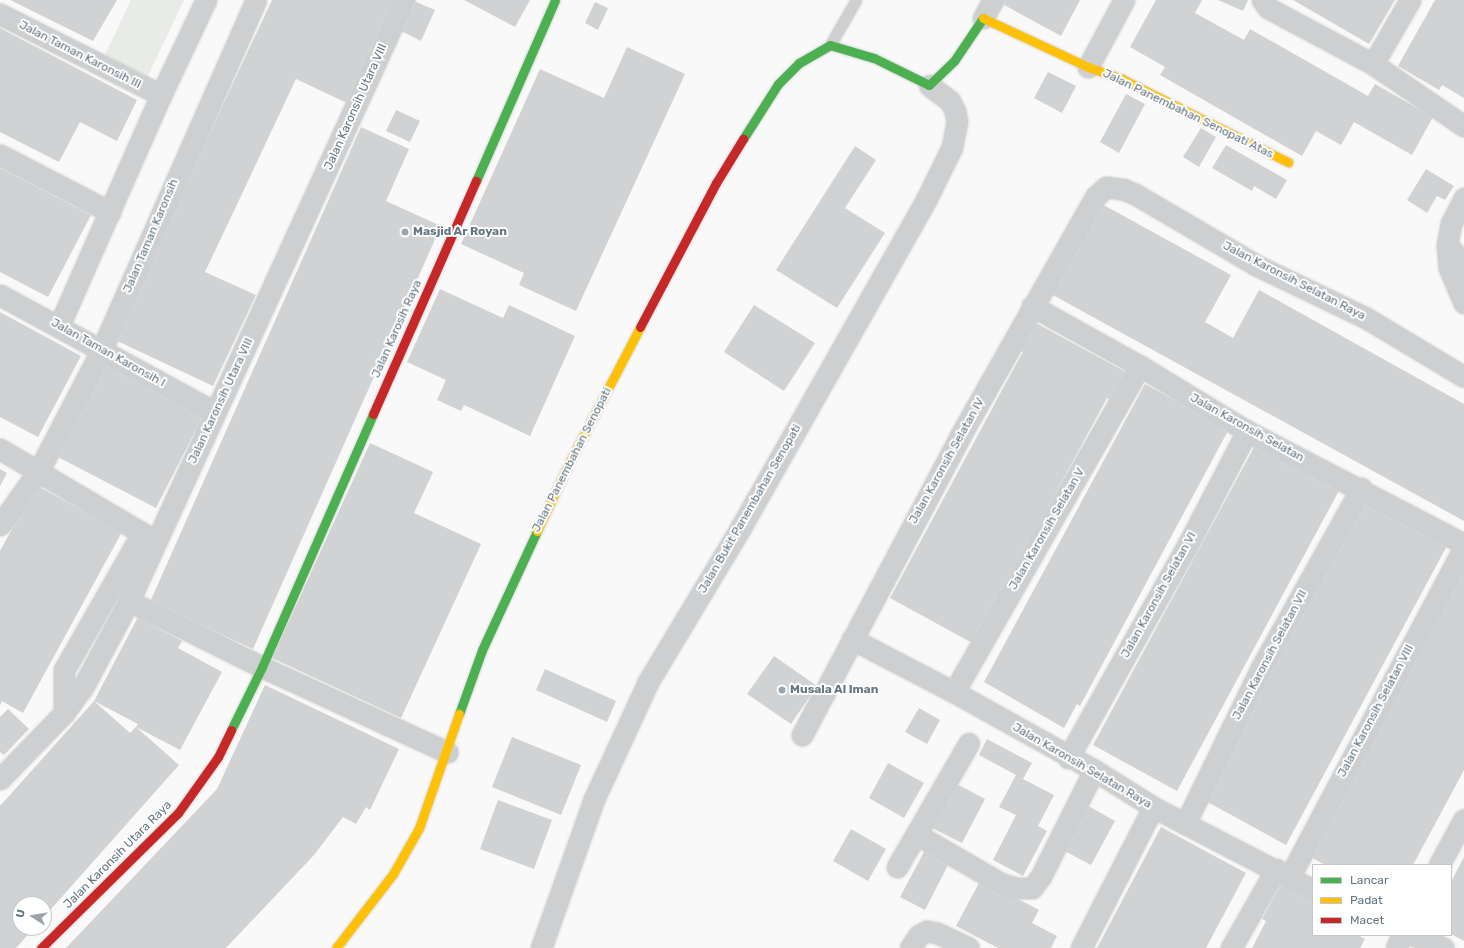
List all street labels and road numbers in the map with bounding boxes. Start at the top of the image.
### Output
street label: Jalan Taman Karonsih III [16,18,144,92]
street label: Jalan Karonsih Utara VIII [322,41,390,173]
street label: Jalan Panembahan Senopati Atas [1100,66,1276,162]
street label: Jalan Taman Karonsih [120,177,182,295]
street label: Jalan Karonsih Selatan Raya [1220,239,1368,323]
street label: Jalan Karosih Raya [369,278,425,380]
street label: Jalan Taman Karonsih I [48,315,168,391]
street label: Jalan Karonsih Utara VIII [186,336,256,466]
street label: Jalan Panembahan Senopati [529,385,615,535]
street label: Jalan Karonsih Selatan [1188,391,1306,465]
street label: Jalan Karonsih Selatan IV [906,395,988,527]
street label: Jalan Bukit Panembahan Senopati [696,422,804,596]
street label: Jalan Karonsih Selatan V [1006,465,1088,593]
street label: Jalan Karonsih Selatan VI [1118,529,1200,661]
street label: Jalan Karonsih Selatan VII [1230,588,1310,722]
street label: Jalan Karonsih Selatan VIII [1335,642,1417,780]
street label: Jalan Karonsih Selatan Raya [1010,720,1154,812]
street label: Jalan Karonsih Utara Raya [61,798,175,912]

